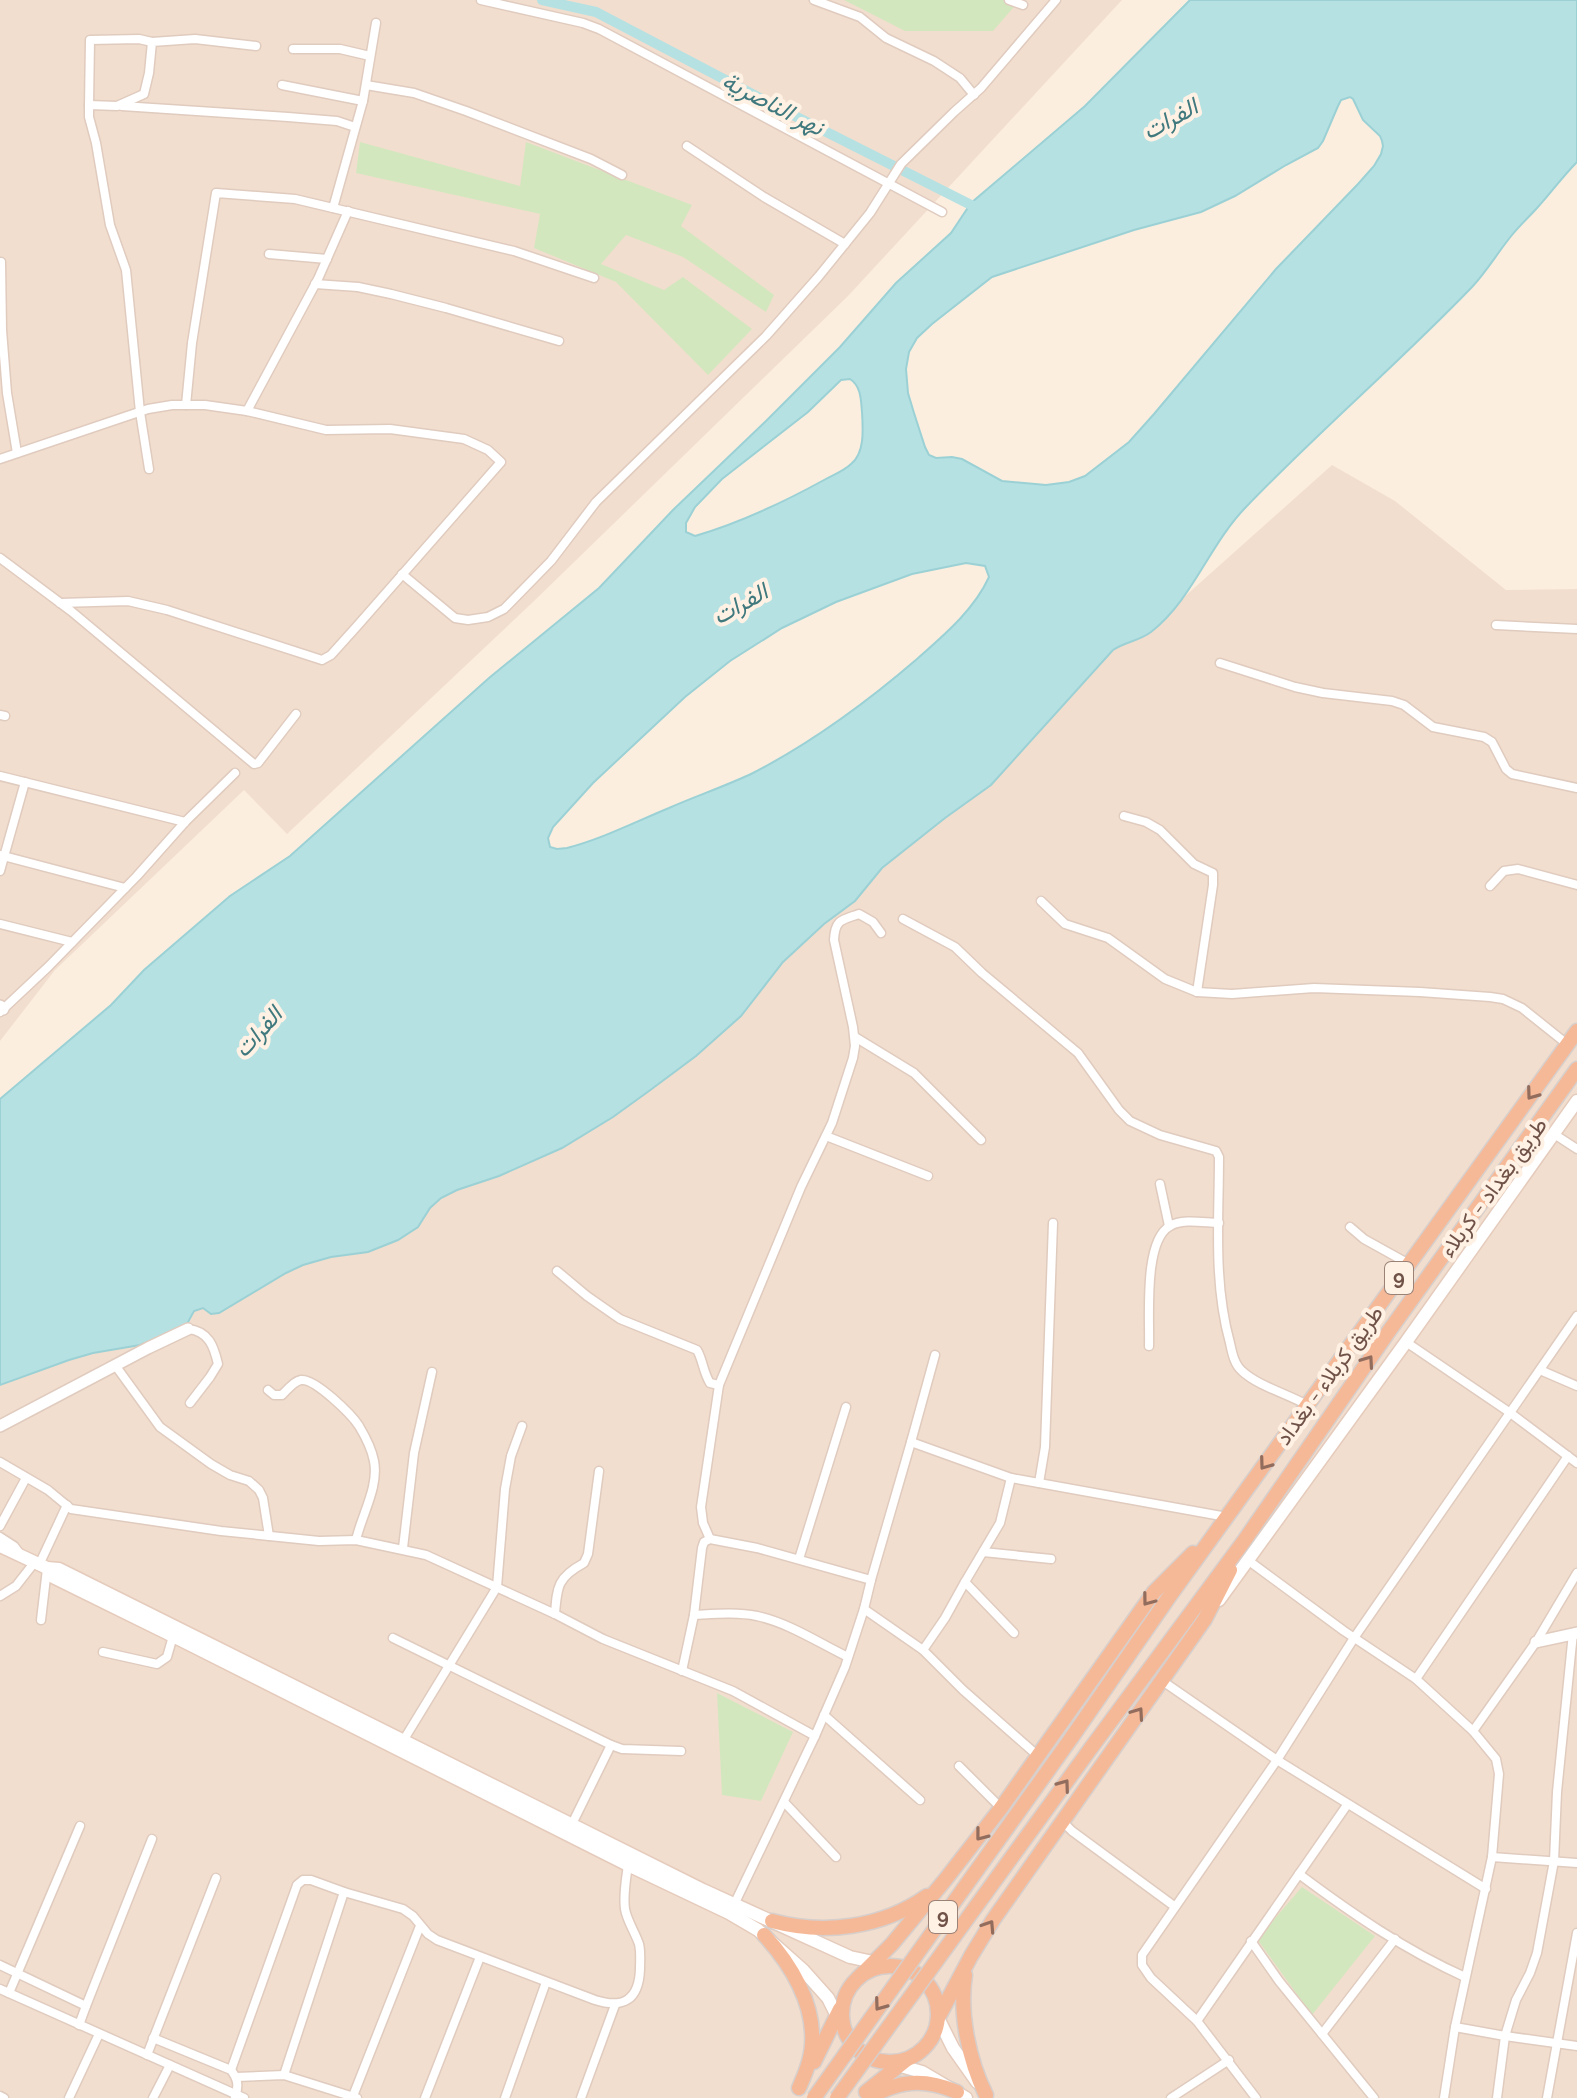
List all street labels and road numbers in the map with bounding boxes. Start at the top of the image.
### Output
street label: طريق بغداد - كربلاء [1434,1112,1553,1262]
road number: 9 [1385,1262,1413,1294]
street label: طريق كربلاء - بغداد [1270,1300,1389,1450]
road number: 9 [929,1901,957,1933]

